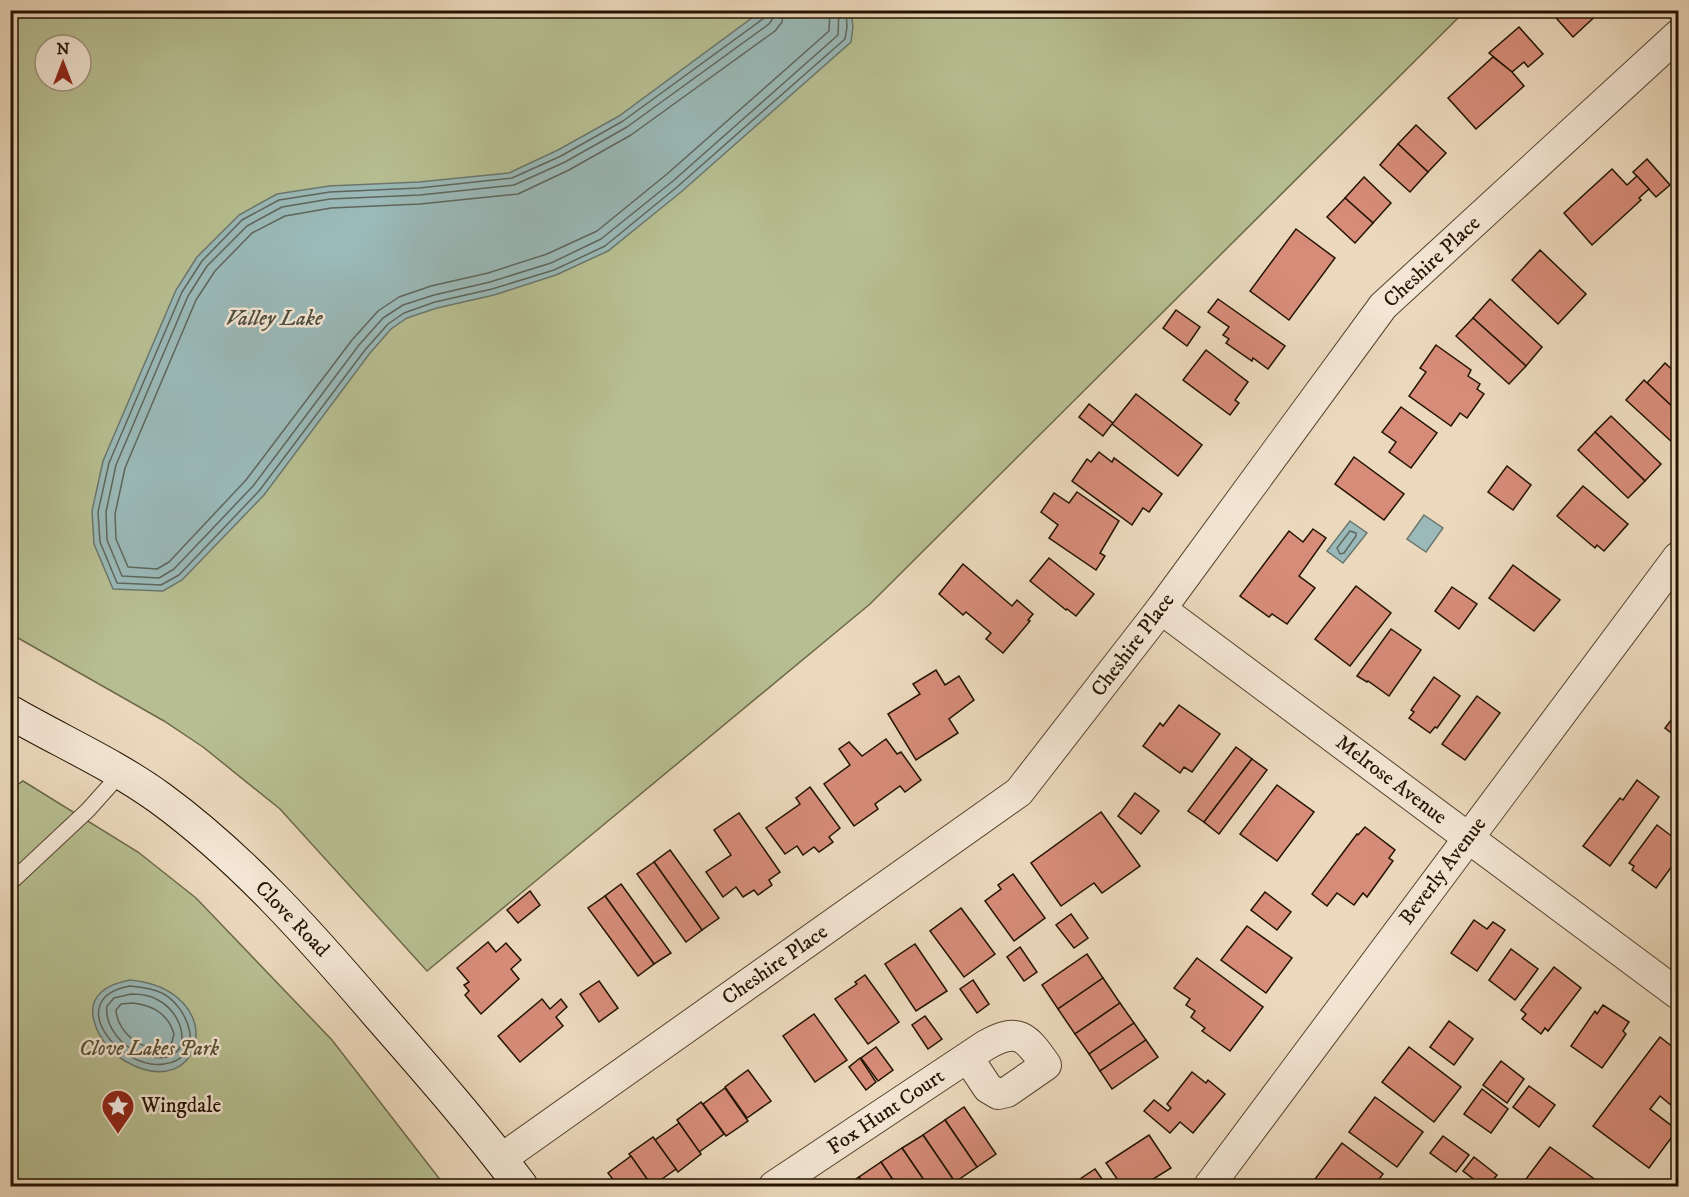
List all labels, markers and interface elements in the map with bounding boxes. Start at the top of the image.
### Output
north arrow [33,33,93,93]
text: N [56,39,70,59]
street label: Cheshire Place [1378,210,1486,313]
water label: Valley Lake [226,305,323,332]
street label: Cheshire Place [1086,588,1181,702]
street label: Melrose Avenue [1330,730,1452,830]
street label: Beverly Avenue [1394,812,1492,930]
street label: Clove Road [249,875,335,963]
street label: Cheshire Place [717,919,833,1011]
park label: Clove Lakes Park [79,1036,219,1062]
street label: Fox Hunt Court [823,1063,950,1161]
place icon: Wingdale [100,1088,136,1135]
place label: Wingdale [140,1093,221,1119]

